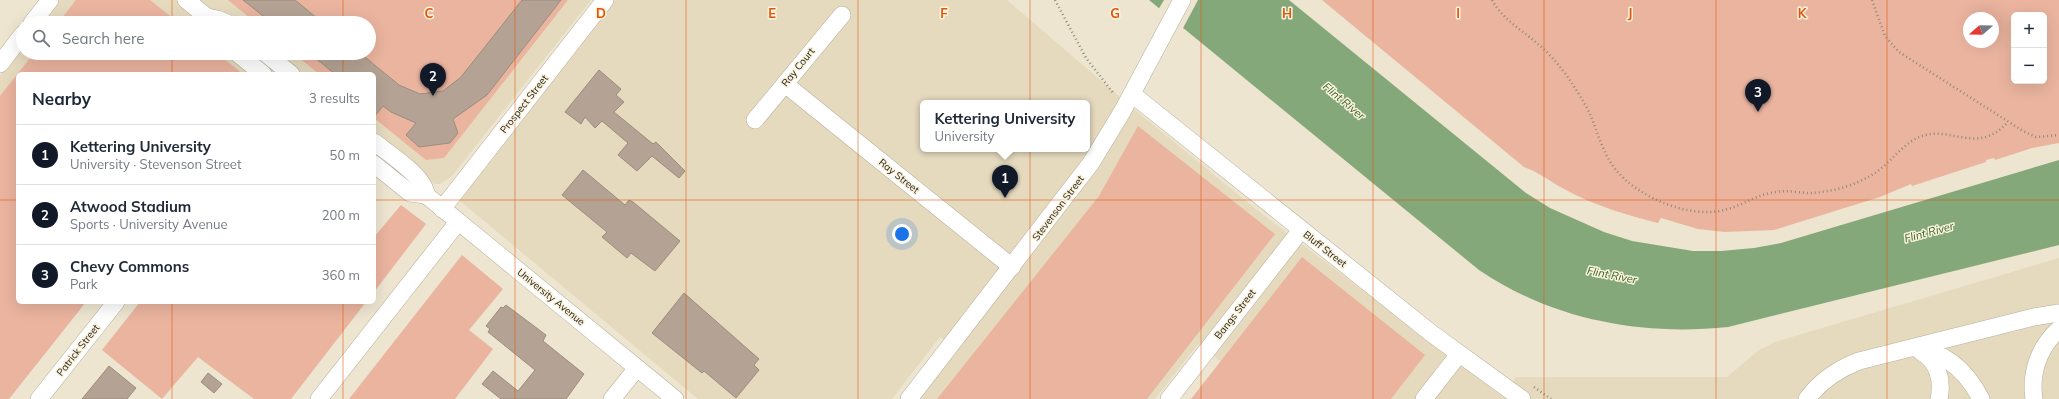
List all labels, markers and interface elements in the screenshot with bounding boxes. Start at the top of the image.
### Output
text: C [425,5,434,21]
text: D [596,5,606,21]
text: E [768,5,776,21]
text: F [940,5,948,21]
text: G [1110,5,1120,21]
text: H [1282,5,1292,21]
text: I [1456,5,1460,21]
text: J [1628,5,1632,21]
text: K [1798,5,1808,21]
north arrow [1963,12,1999,48]
map controls [2011,12,2047,84]
button: + [2011,12,2047,48]
search box [16,16,376,60]
icon: search [30,27,52,49]
text: Search here [62,29,144,48]
street label: Ray Court [778,45,818,89]
button: − [2011,48,2047,84]
pin: 2 [420,63,446,96]
street label: Prospect Street [497,72,551,136]
water label: Flint River [1320,79,1369,123]
pin: 3 [1745,79,1771,112]
text: Nearby [32,88,91,109]
text: 3 results [309,90,360,106]
popup [920,100,1090,152]
text: Kettering University [935,109,1075,128]
text: University [935,128,994,144]
text: Kettering University [70,137,211,156]
text: 1 [41,147,49,163]
text: 50 m [330,147,360,163]
text: University · Stevenson Street [70,156,241,172]
street label: Ray Street [876,156,922,197]
pin: 1 [992,165,1018,198]
street label: Stevenson Street [1029,172,1087,243]
text: Atwood Stadium [70,197,191,216]
text: 2 [41,207,49,223]
text: 200 m [322,207,360,223]
text: Sports · University Avenue [70,216,228,232]
water label: Flint River [1903,218,1956,245]
your location [892,224,912,244]
street label: Bluff Street [1301,228,1350,270]
text: Chevy Commons [70,257,189,276]
water label: Flint River [1586,263,1639,287]
street label: University Avenue [514,266,588,328]
text: 3 [41,267,49,283]
text: 360 m [322,267,360,283]
text: Park [70,276,97,292]
street label: Bangs Street [1211,286,1259,342]
street label: Patrick Street [54,321,103,378]

